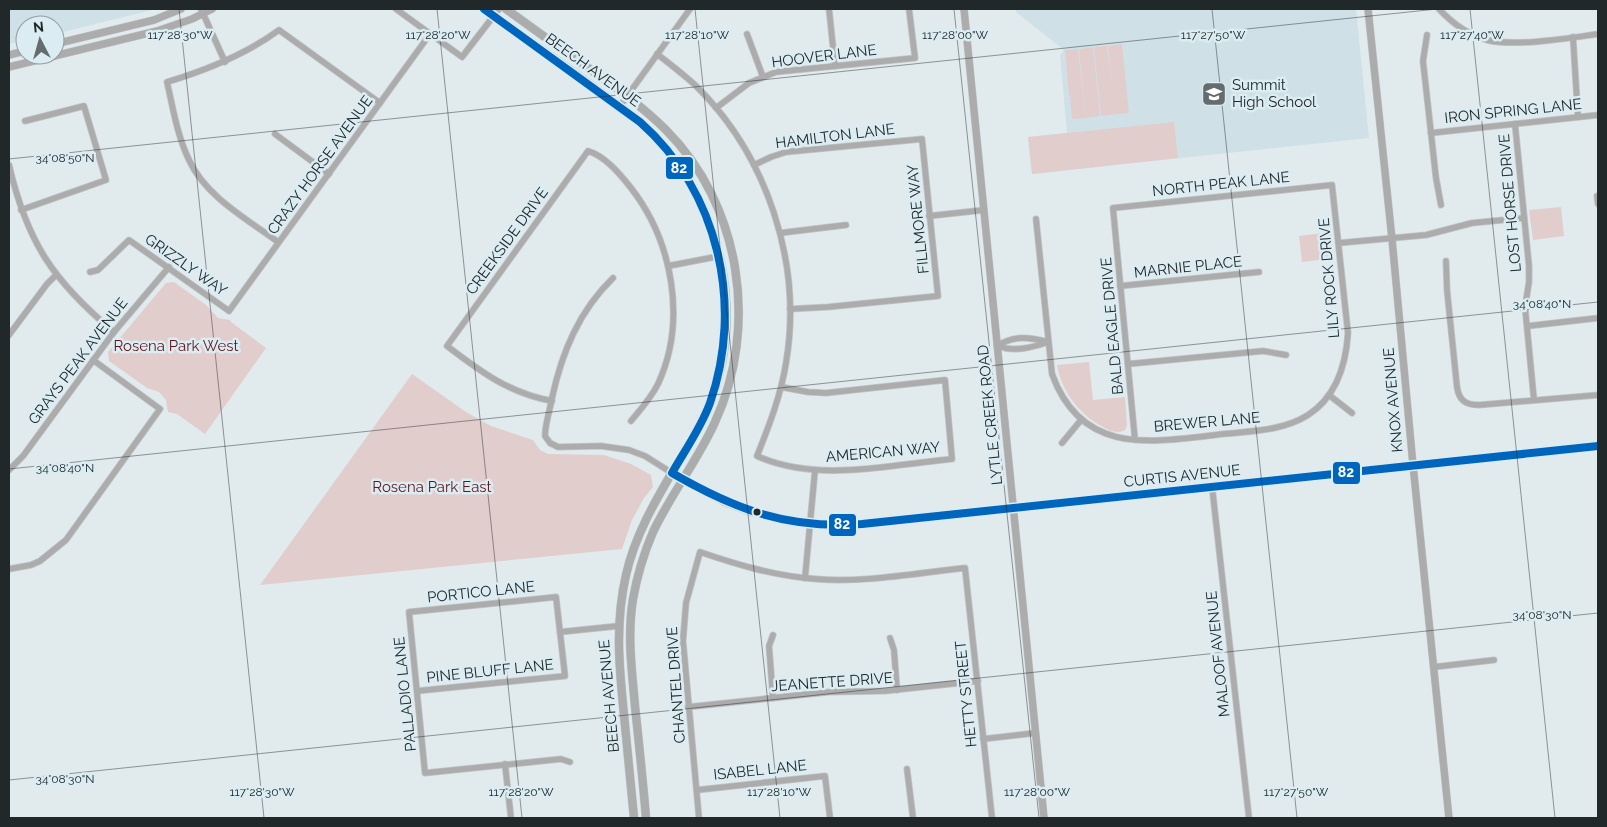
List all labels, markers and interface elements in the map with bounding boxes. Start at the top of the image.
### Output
north arrow [15,15,65,65]
text: N [32,19,45,36]
text: 117°28'30"W [147,28,213,42]
text: 117°28'20"W [405,28,471,42]
text: 117°28'10"W [665,28,729,42]
text: 117°28'00"W [922,28,989,42]
text: 117°27'50"W [1181,28,1246,42]
text: 117°27'40"W [1440,28,1504,42]
street label: BEECH AVENUE [542,29,644,111]
street label: HOOVER LANE [770,41,878,71]
place label: Summit High School [1232,76,1317,111]
school or university icon: Summit High School [1201,81,1227,107]
street label: CRAZY HORSE AVENUE [264,92,376,238]
street label: IRON SPRING LANE [1443,95,1583,127]
street label: HAMILTON LANE [774,120,896,152]
street label: LOST HORSE DRIVE [1495,133,1525,273]
text: 34°08'50"N [36,151,95,165]
line badge: 82 [665,156,694,180]
text: 82 [671,160,687,176]
street label: FILLMORE WAY [903,163,933,275]
street label: NORTH PEAK LANE [1151,168,1291,200]
street label: CREEKSIDE DRIVE [462,184,552,298]
street label: LILY ROCK DRIVE [1315,217,1343,339]
street label: GRIZZLY WAY [141,230,231,300]
street label: MARNIE PLACE [1133,252,1243,282]
street label: BALD EAGLE DRIVE [1097,256,1127,396]
street label: GRAYS PEAK AVENUE [25,294,131,428]
text: 34°08'40"N [1513,297,1571,311]
park label: Rosena Park West [114,337,238,355]
street label: LYTLE CREEK ROAD [974,344,1006,486]
street label: KNOX AVENUE [1379,347,1407,453]
street label: BREWER LANE [1153,408,1261,436]
street label: AMERICAN WAY [825,438,941,466]
text: 34°08'40"N [36,461,94,475]
street label: CURTIS AVENUE [1123,461,1241,491]
line badge: 82 [1332,461,1361,485]
text: 82 [1338,464,1354,480]
park label: Rosena Park East [372,478,492,496]
unlabelled marker [752,507,762,517]
line badge: 82 [828,513,857,537]
text: 82 [834,516,850,532]
street label: PORTICO LANE [426,577,536,607]
street label: MALOOF AVENUE [1202,590,1234,718]
text: 34°08'30"N [1512,608,1572,622]
street label: CHANTEL DRIVE [663,626,689,744]
street label: PALLADIO LANE [390,636,420,752]
street label: BEECH AVENUE [595,639,623,753]
street label: HETTY STREET [951,640,981,748]
street label: PINE BLUFF LANE [425,655,555,687]
street label: JEANETTE DRIVE [771,669,893,695]
street label: ISABEL LANE [713,756,807,784]
text: 34°08'30"N [35,772,95,786]
text: 117°28'30"W [229,785,295,799]
text: 117°28'20"W [488,785,554,799]
text: 117°28'10"W [747,785,811,799]
text: 117°28'00"W [1004,785,1071,799]
text: 117°27'50"W [1264,785,1329,799]

